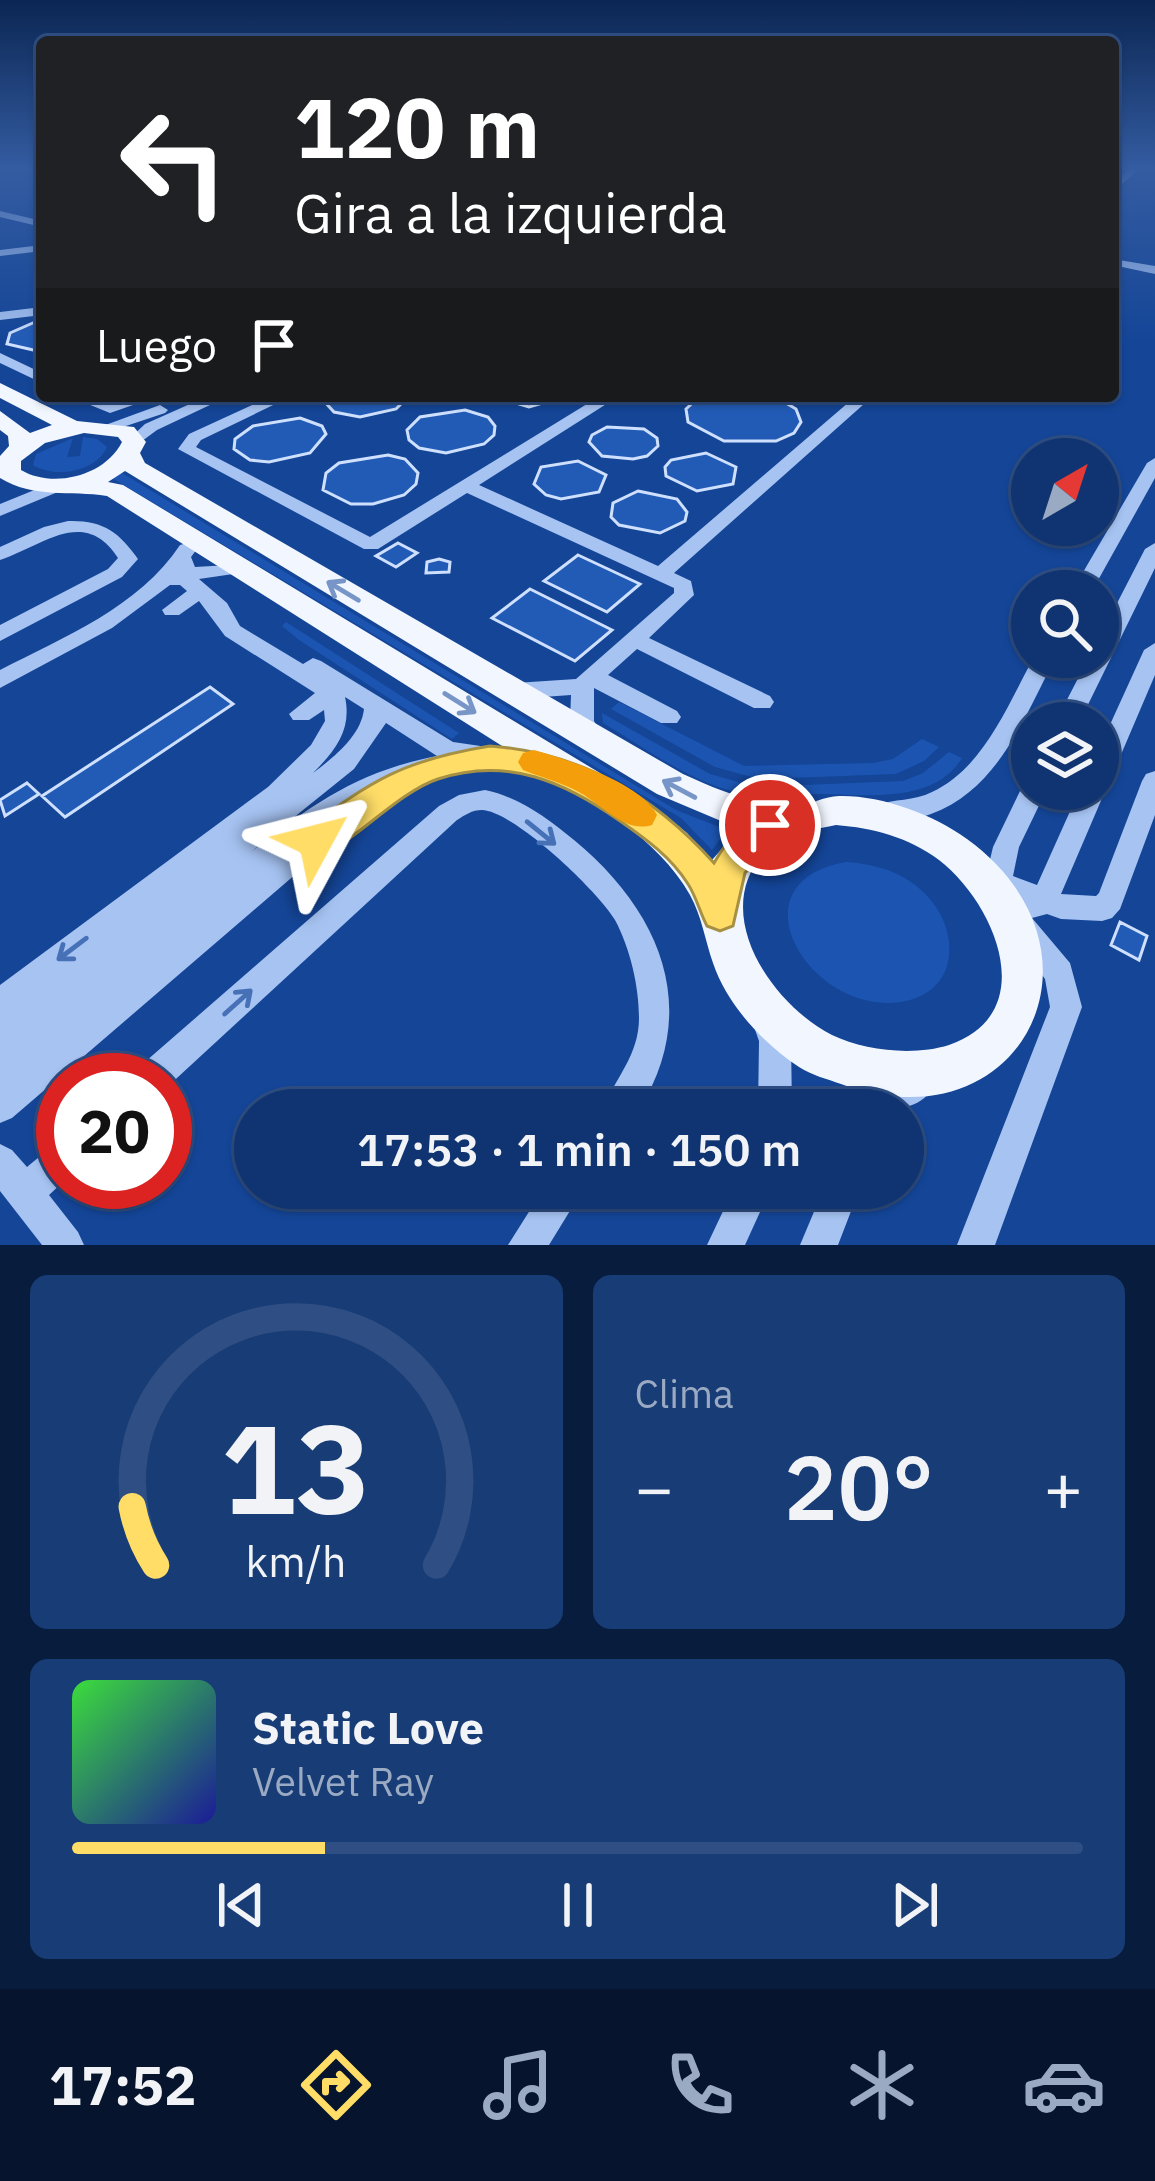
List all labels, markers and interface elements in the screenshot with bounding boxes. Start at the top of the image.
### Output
text: 120 m [294,72,540,181]
icon: left [96,84,252,240]
text: Gira a la izquierda [294,178,727,248]
icon: arrive [241,312,307,378]
text: Luego [96,316,217,374]
north arrow [1011,438,1119,546]
map controls [1011,438,1119,810]
button: search [1011,570,1119,678]
one-way arrow [326,578,361,602]
one-way arrow [442,691,476,715]
button: layers [1011,702,1119,810]
pin [719,774,821,876]
one-way arrow [662,776,697,799]
position arrow [253,778,379,904]
icon: arrive [737,792,803,858]
one-way arrow [525,819,557,846]
one-way arrow [57,935,89,961]
one-way arrow [222,989,252,1016]
speed limit sign: 20 [36,1053,192,1209]
text: 17:53 · 1 min · 150 m [357,1120,801,1178]
text: Clima [635,1368,734,1419]
text: 13 [221,1386,371,1548]
text: 20° [784,1428,934,1545]
text: − [635,1444,674,1530]
text: + [1043,1444,1083,1530]
text: km/h [246,1533,347,1589]
text: Static Love [252,1698,484,1756]
text: Velvet Ray [252,1756,434,1807]
icon: previous [208,1872,274,1938]
icon: pause [545,1872,611,1938]
icon: next [882,1872,948,1938]
icon: directions [294,2043,378,2127]
icon: music [476,2043,560,2127]
icon: phone [658,2043,742,2127]
icon: climate [840,2043,924,2127]
icon: car [1022,2043,1106,2127]
text: 17:52 [49,2050,196,2120]

